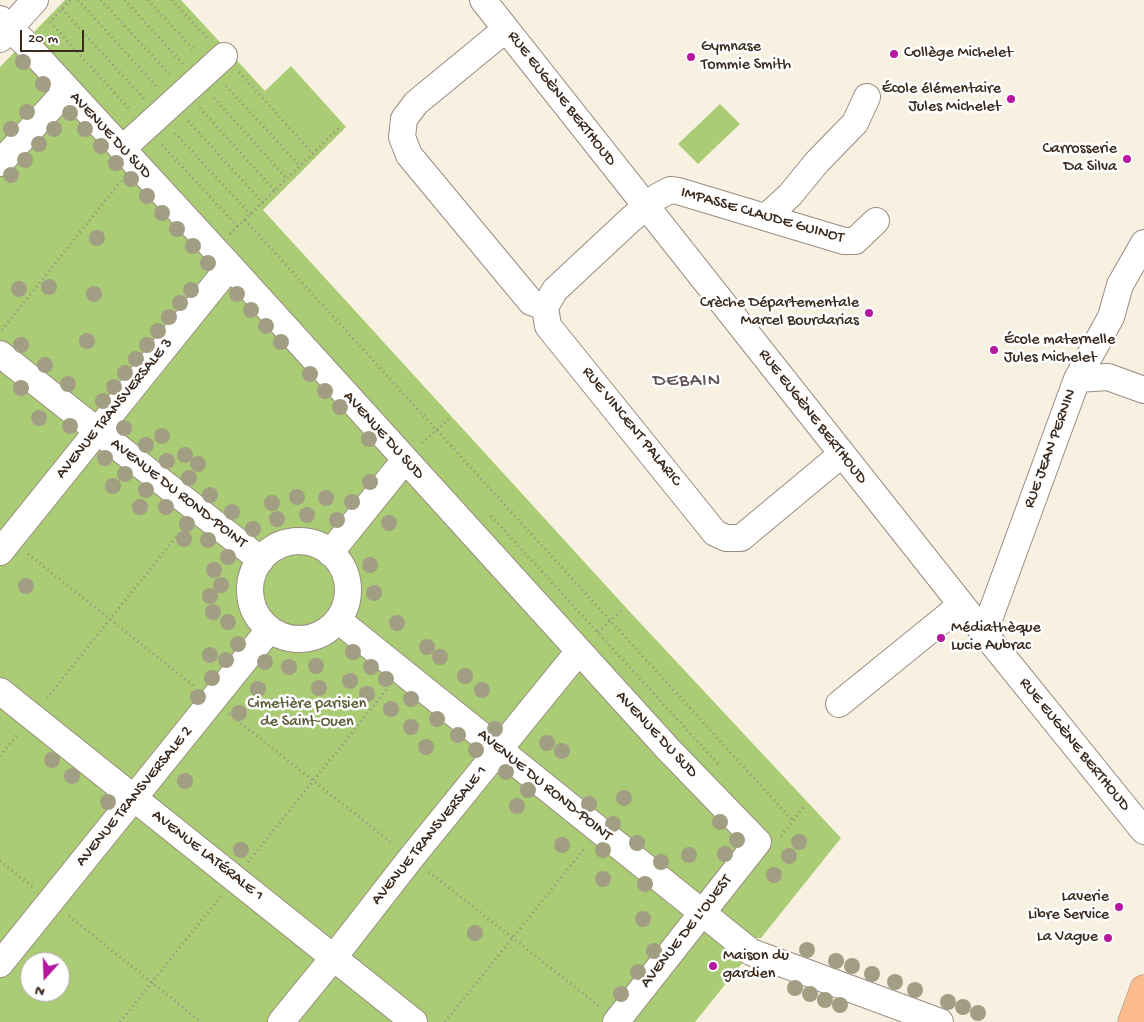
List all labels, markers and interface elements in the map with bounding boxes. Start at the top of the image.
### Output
scale bar [22,20,86,52]
street label: RUE EUGÈNE BERTHOUD [502,28,620,170]
text: 20 m [28,30,58,48]
place label: Gymnase Tommie Smith [701,38,791,76]
place label: Collège Michelet [904,44,1013,64]
marker: Collège Michelet [888,48,900,60]
marker: Gymnase Tommie Smith [685,51,697,63]
place label: École élémentaire Jules Michelet [882,80,1001,118]
street label: AVENUE DU SUD [65,88,155,184]
marker: École élémentaire Jules Michelet [1005,93,1017,105]
place label: Carrosserie Da Silva [1042,140,1117,178]
marker: Carrosserie Da Silva [1121,153,1133,165]
street label: IMPASSE CLAUDE GUINOT [678,184,846,248]
place label: Crèche Départementale Marcel Bourdarias [700,294,859,332]
marker: Crèche Départementale Marcel Bourdarias [863,307,875,319]
place label: École maternelle Jules Michelet [1004,331,1115,369]
street label: AVENUE TRANSVERSALE 3 [52,335,178,483]
marker: École maternelle Jules Michelet [988,344,1000,356]
street label: RUE EUGÈNE BERTHOUD [753,346,871,488]
street label: RUE VINCENT PALARIC [577,363,685,491]
district label: DEBAIN [652,371,722,393]
street label: RUE JEAN PERNIN [1021,387,1081,511]
street label: AVENUE DU SUD [338,388,428,484]
street label: AVENUE DU ROND-POINT [106,435,250,553]
place label: Médiathèque Lucie Aubrac [951,619,1041,657]
marker: Médiathèque Lucie Aubrac [935,632,947,644]
street label: RUE EUGÈNE BERTHOUD [1014,674,1134,816]
street label: AVENUE DU SUD [611,687,701,783]
park label: Cimetière parisien de Saint-Ouen [248,695,366,733]
street label: AVENUE TRANSVERSALE 2 [72,723,198,871]
street label: AVENUE DU ROND-POINT [473,726,615,846]
street label: AVENUE TRANSVERSALE 1 [368,762,492,910]
street label: AVENUE LATÉRALE 1 [147,806,267,906]
street label: AVENUE DE L'OUEST [637,872,737,992]
place label: Laverie Libre Service [1028,888,1109,926]
marker: Laverie Libre Service [1113,901,1125,913]
place label: La Vague [1037,928,1098,948]
marker: La Vague [1102,932,1114,944]
place label: Maison du gardien [723,947,789,985]
north arrow [20,952,70,1002]
marker: Maison du gardien [707,960,719,972]
text: N [33,981,47,1000]

